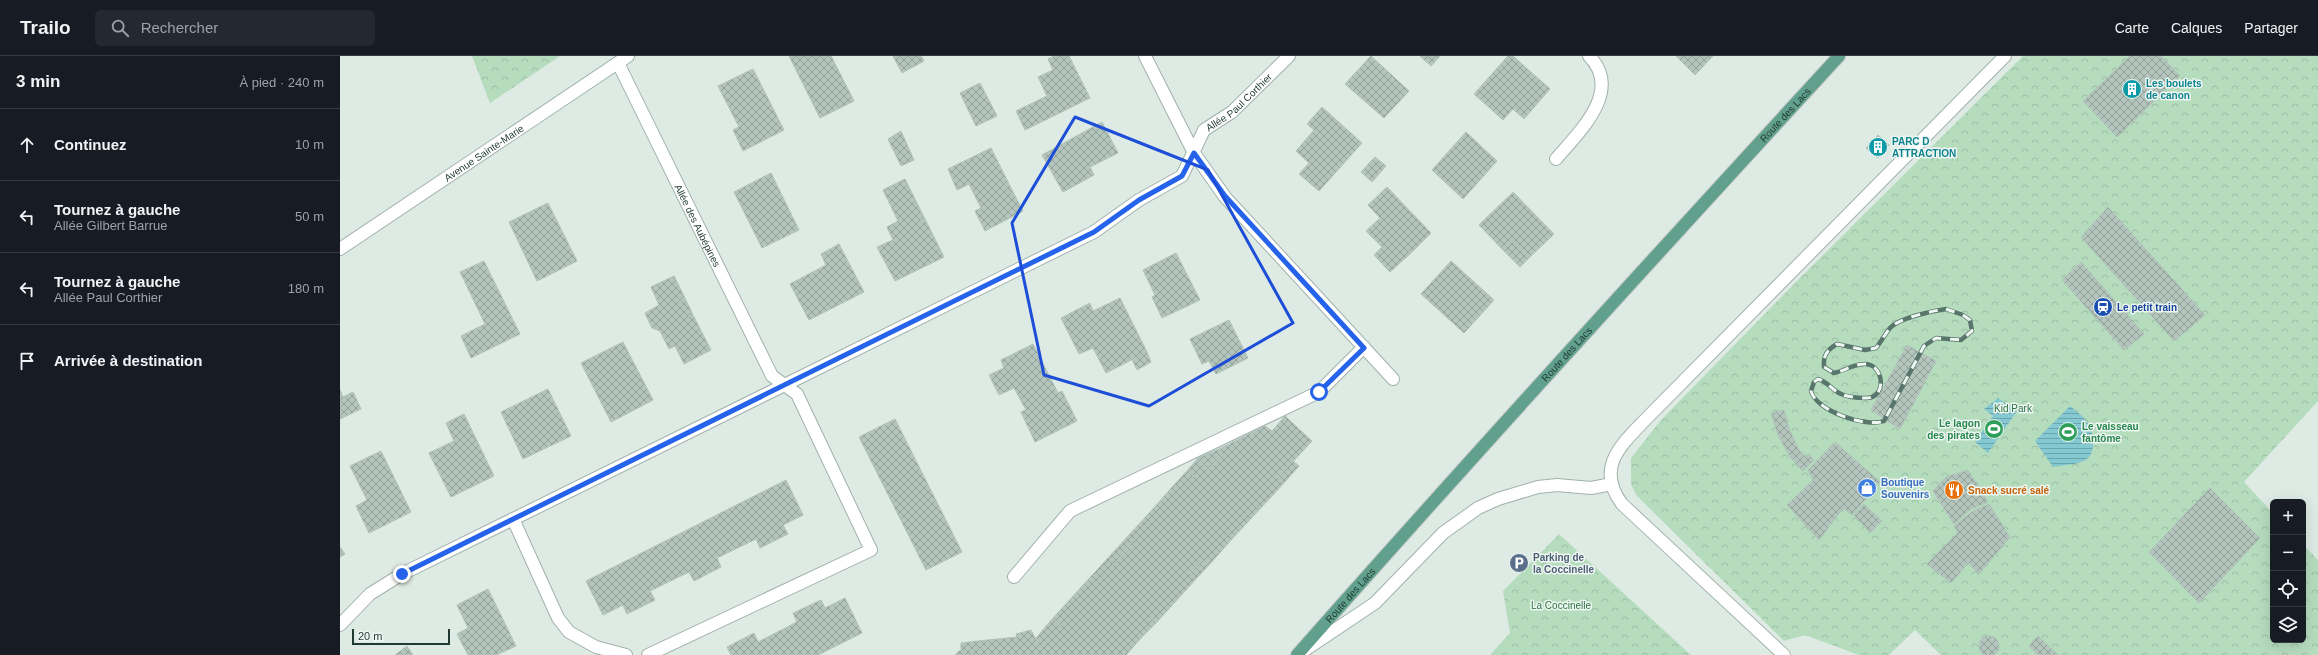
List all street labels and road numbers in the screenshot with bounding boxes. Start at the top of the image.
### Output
street label: Allée Paul Corthier [1204,71,1275,133]
street label: Route des Lacs [1758,86,1813,144]
street label: Avenue Sainte-Marie [442,122,526,184]
street label: Allée des Aubépines [673,183,722,269]
street label: Route des Lacs [1539,325,1594,384]
street label: Route des Lacs [1323,566,1378,625]

